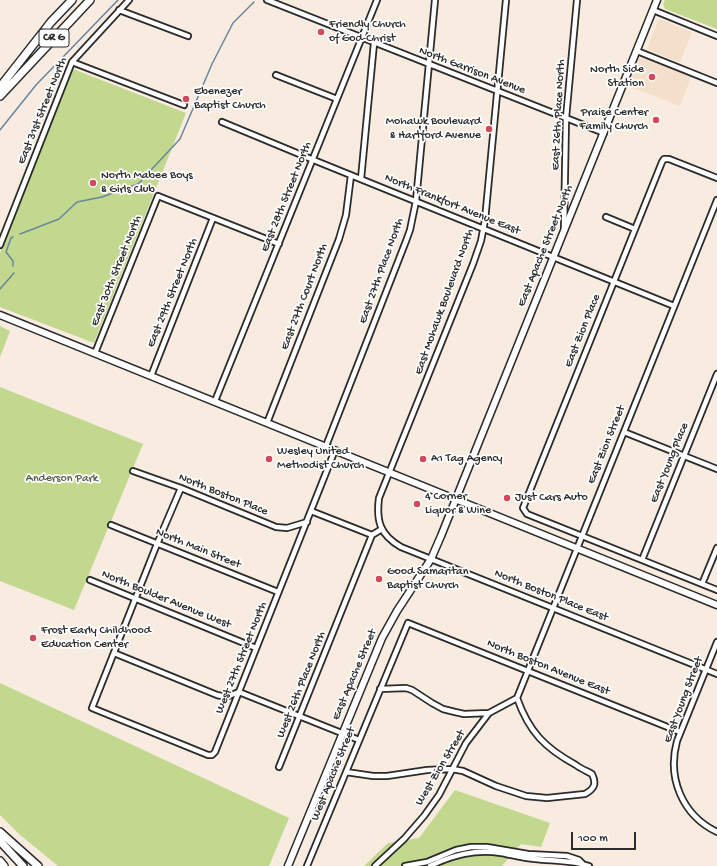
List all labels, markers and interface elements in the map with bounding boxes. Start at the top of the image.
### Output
place label: Friendly Church of God-Christ [329,18,406,46]
marker: Friendly Church of God-Christ [316,27,326,37]
road number: CR G [39,29,69,47]
street label: North Garrison Avenue [417,44,527,98]
street label: East 31st Street North [15,55,71,167]
street label: East 26th Place North [549,59,569,171]
place label: North Side Station [590,63,644,91]
marker: North Side Station [647,72,657,82]
place label: Ebenezer Baptist Church [194,85,266,113]
marker: Ebenezer Baptist Church [181,94,191,104]
place label: Praise Center Family Church [579,106,648,134]
place label: Mohawk Boulevard & Hartford Avenue [386,115,481,143]
marker: Praise Center Family Church [651,115,661,125]
marker: Mohawk Boulevard & Hartford Avenue [484,124,494,134]
street label: East 28th Street North [258,140,316,254]
place label: North Mabee Boys & Girls Club [101,169,193,197]
street label: North Frankfort Avenue East [382,171,522,239]
marker: North Mabee Boys & Girls Club [88,178,98,188]
street label: East Apache Street North [515,183,577,309]
street label: East 30th Street North [88,214,146,328]
street label: East 27th Place North [356,216,408,326]
street label: East Mohawk Boulevard North [412,227,478,377]
street label: East 29th Street North [144,236,202,350]
street label: East 27th Court North [278,242,332,352]
street label: East Zion Place [562,292,604,370]
street label: East Zion Street [585,404,629,486]
street label: East Young Place [647,421,693,505]
place label: Wesley United Methodist Church [277,445,364,473]
place label: A1 Tag Agency [431,452,502,466]
marker: Wesley United Methodist Church [264,454,274,464]
marker: A1 Tag Agency [418,454,428,464]
street label: North Boston Place [176,471,270,519]
park label: Anderson Park [26,472,98,486]
place label: 4 Corner Liquor & Wine [425,490,491,518]
place label: Just Cars Auto [515,491,588,505]
marker: Just Cars Auto [502,493,512,503]
marker: 4 Corner Liquor & Wine [412,499,422,509]
street label: North Main Street [153,525,243,573]
place label: Good Samaritan Baptist Church [387,565,468,593]
street label: North Boulder Avenue West [99,567,233,633]
street label: North Boston Place East [492,567,610,625]
marker: Good Samaritan Baptist Church [374,574,384,584]
street label: West 27th Street North [213,600,271,716]
place label: Frost Early Childhood Education Center [41,624,151,652]
street label: East Apache Street [329,627,381,723]
street label: West 26th Place North [274,630,330,740]
marker: Frost Early Childhood Education Center [28,633,38,643]
street label: North Boston Avenue East [484,637,612,699]
street label: East Young Street [661,655,707,745]
street label: West Apache Street [309,725,359,823]
street label: West Zion Street [413,728,469,808]
scale bar [573,824,638,850]
text: 100 m [578,832,608,846]

